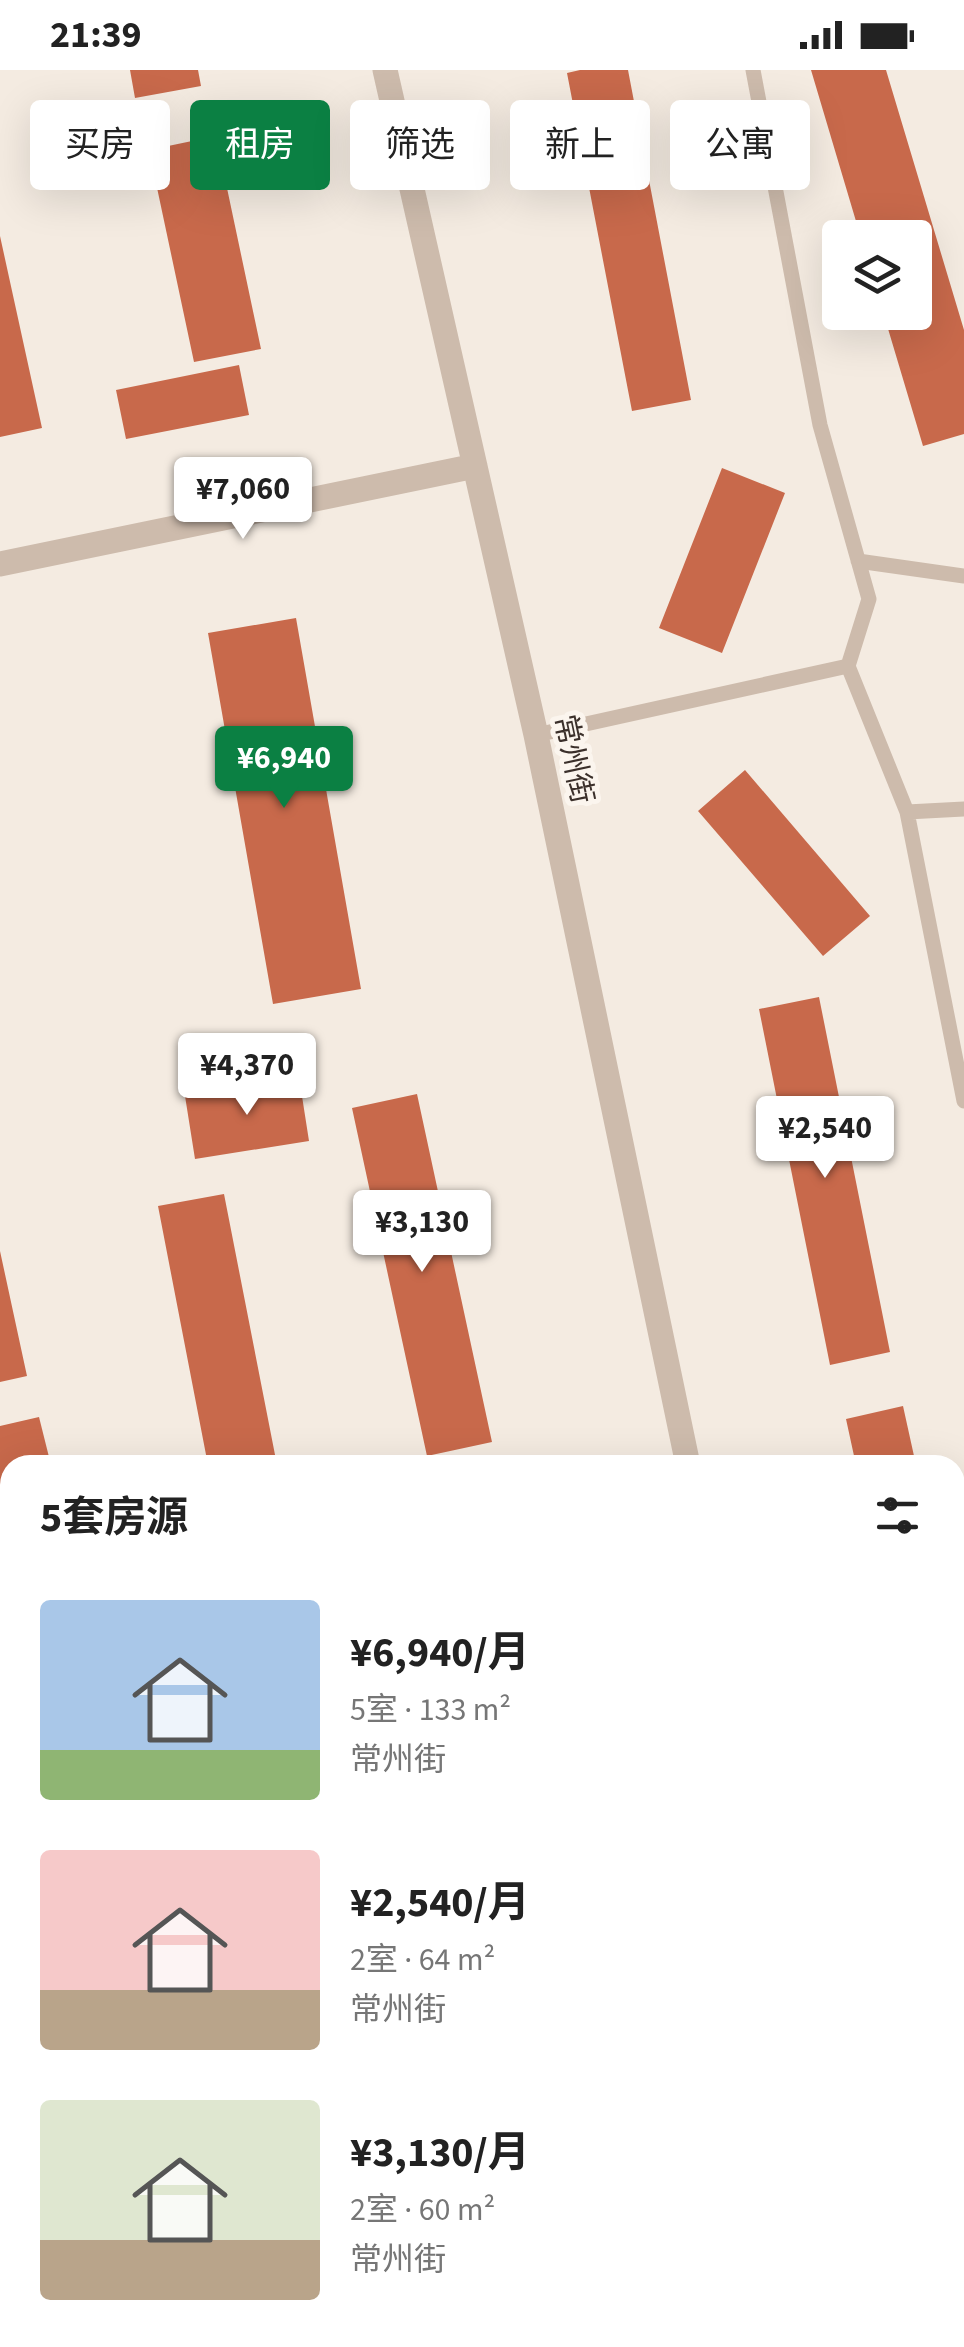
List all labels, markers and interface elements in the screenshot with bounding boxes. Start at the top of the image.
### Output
text: 21:39 [50,8,142,62]
chip: 买房 [30,100,170,190]
chip: 租房 [190,100,330,190]
chip: 筛选 [350,100,490,190]
chip: 新上 [510,100,650,190]
chip: 公寓 [670,100,810,190]
map controls [822,220,932,330]
button: layers [822,220,932,330]
pin: ¥7,060 [162,457,324,542]
text: ¥7,060 [196,466,290,512]
street label: 常州街 [543,711,604,808]
pin: ¥6,940 [203,726,365,811]
text: ¥6,940 [237,735,331,781]
pin: ¥4,370 [166,1033,328,1118]
text: ¥4,370 [200,1042,294,1088]
pin: ¥2,540 [744,1096,906,1181]
text: ¥2,540 [778,1105,872,1151]
pin: ¥3,130 [341,1190,503,1275]
text: ¥3,130 [375,1199,469,1245]
text: 5套房源 [40,1488,188,1548]
icon: filters [870,1488,925,1543]
text: ¥6,940/月 [350,1623,530,1683]
icon: home [120,1640,240,1760]
text: 5室 · 133 m² [350,1687,511,1733]
text: 常州街 [350,1737,446,1783]
text: ¥2,540/月 [350,1873,530,1933]
icon: home [120,1890,240,2010]
text: 2室 · 64 m² [350,1937,495,1983]
text: 常州街 [350,1987,446,2033]
text: ¥3,130/月 [350,2123,530,2183]
icon: home [120,2140,240,2260]
text: 2室 · 60 m² [350,2187,495,2233]
text: 常州街 [350,2237,446,2283]

